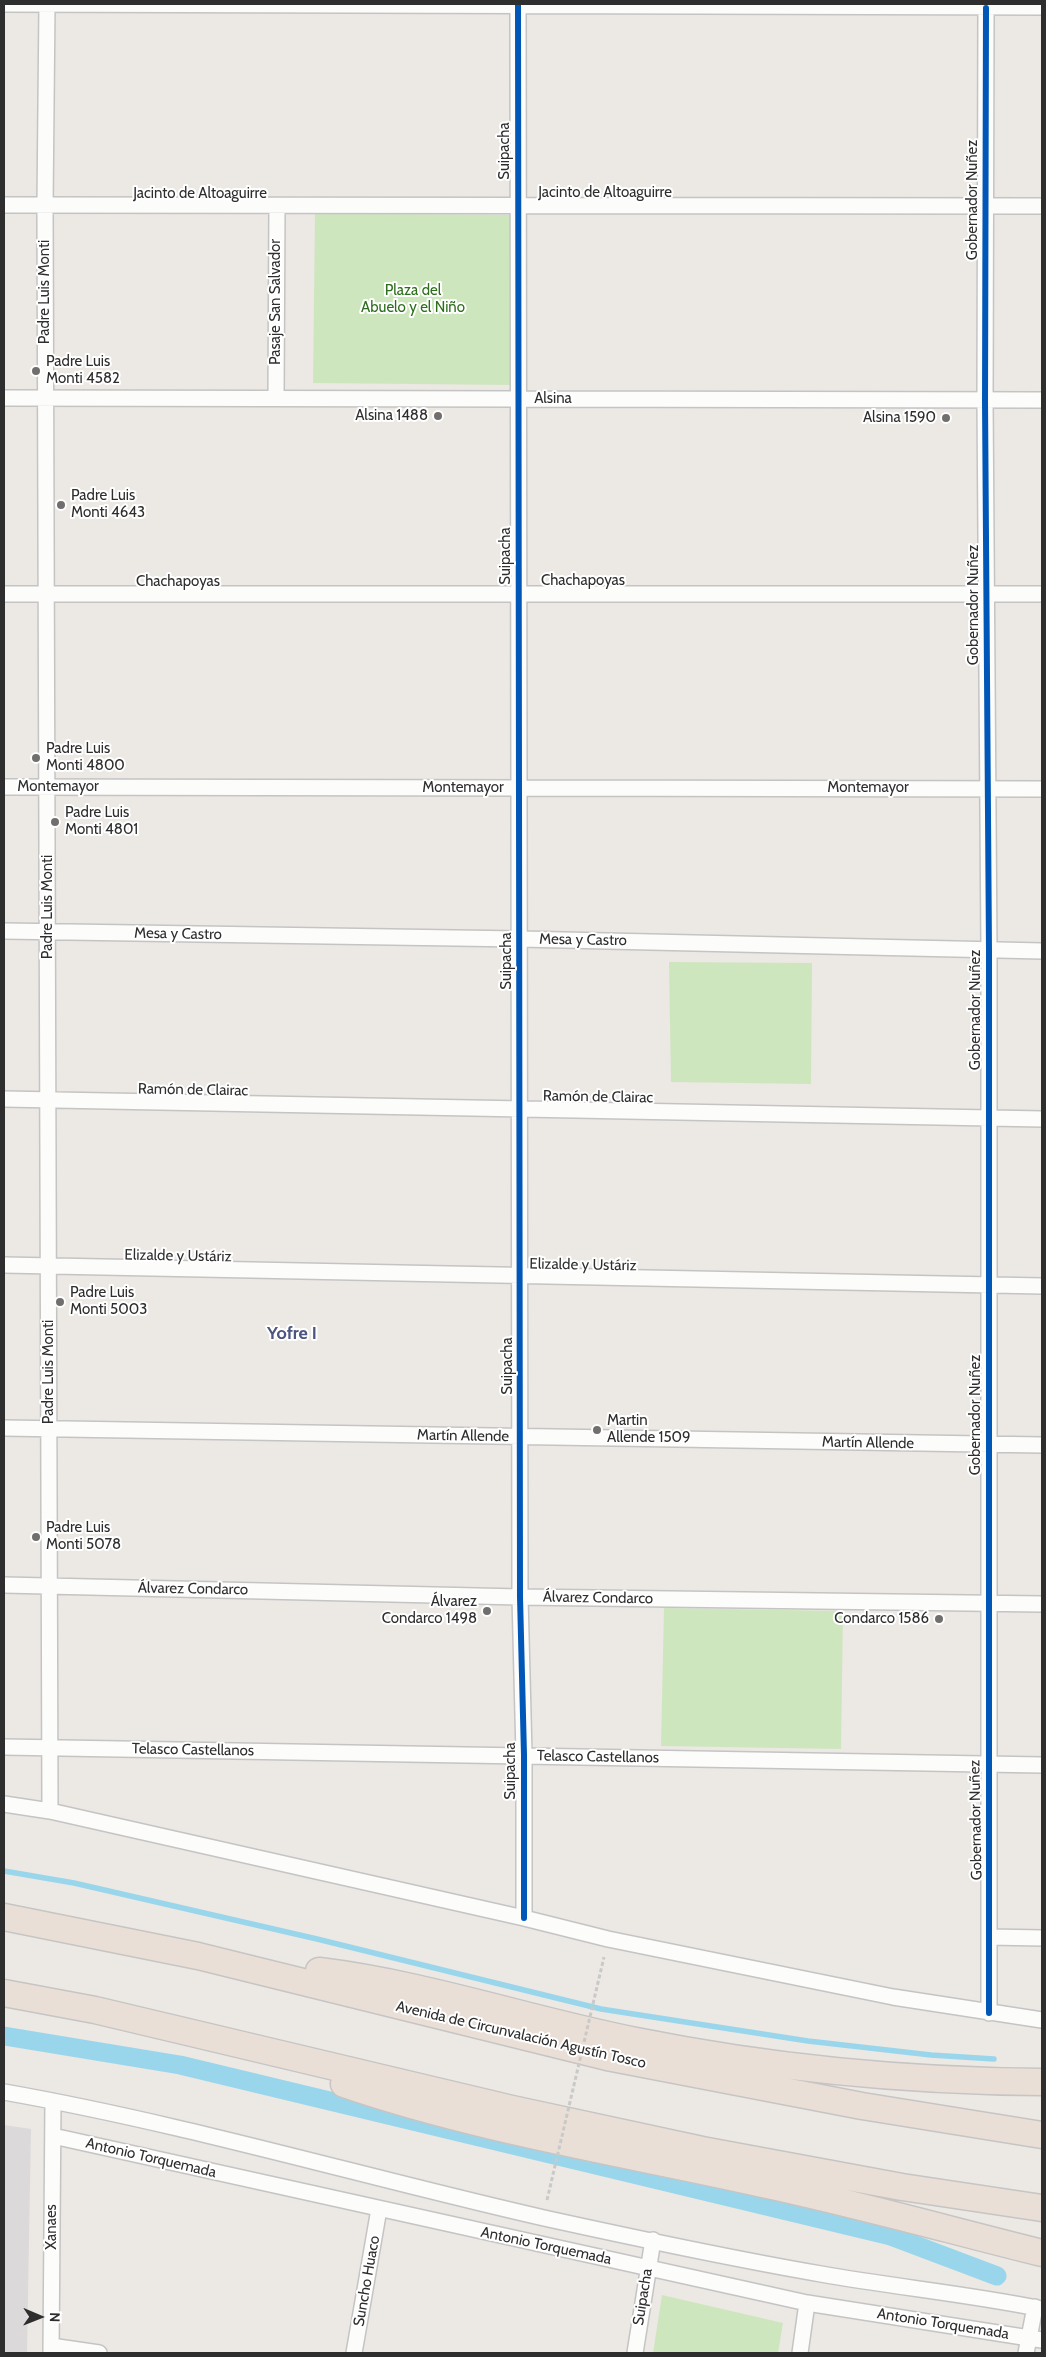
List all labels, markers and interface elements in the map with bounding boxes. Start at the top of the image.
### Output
street label: Suipacha [496,122,514,180]
street label: Gobernador Nuñez [964,140,982,260]
street label: Jacinto de Altoaguirre [538,184,672,202]
street label: Jacinto de Altoaguirre [133,185,267,203]
street label: Pasaje San Salvador [267,239,285,365]
street label: Padre Luis Monti [36,240,54,344]
park label: Plaza del Abuelo y el Niño [361,282,465,317]
place label: Padre Luis Monti 4582 [46,353,120,388]
marker: Padre Luis Monti 4582 [30,365,42,377]
street label: Alsina [534,390,572,408]
place label: Alsina 1488 [355,407,428,425]
place label: Alsina 1590 [863,409,936,427]
marker: Alsina 1488 [432,410,444,422]
marker: Alsina 1590 [940,412,952,424]
place label: Padre Luis Monti 4643 [71,487,145,522]
marker: Padre Luis Monti 4643 [55,499,67,511]
street label: Suipacha [497,527,515,585]
street label: Gobernador Nuñez [965,545,983,665]
street label: Chachapoyas [541,572,625,590]
street label: Chachapoyas [136,573,220,591]
place label: Padre Luis Monti 4800 [46,740,125,775]
marker: Padre Luis Monti 4800 [30,752,42,764]
street label: Montemayor [17,778,99,796]
street label: Montemayor [422,779,504,797]
street label: Montemayor [827,779,909,797]
place label: Padre Luis Monti 4801 [65,804,138,839]
marker: Padre Luis Monti 4801 [49,816,61,828]
street label: Padre Luis Monti [39,855,57,959]
street label: Mesa y Castro [134,924,222,944]
street label: Mesa y Castro [539,930,627,950]
street label: Suipacha [498,932,516,990]
street label: Gobernador Nuñez [967,950,985,1070]
street label: Ramón de Clairac [138,1080,248,1100]
street label: Ramón de Clairac [543,1087,653,1107]
street label: Elizalde y Ustáriz [124,1246,232,1266]
street label: Elizalde y Ustáriz [529,1255,637,1275]
place label: Padre Luis Monti 5003 [70,1284,147,1319]
marker: Padre Luis Monti 5003 [54,1296,66,1308]
street label: Padre Luis Monti [40,1320,58,1424]
district label: Yofre I [267,1323,317,1345]
street label: Suipacha [499,1337,517,1395]
street label: Gobernador Nuñez [967,1355,985,1475]
place label: Martin Allende 1509 [607,1412,691,1447]
marker: Martin Allende 1509 [591,1424,603,1436]
street label: Martín Allende [417,1426,509,1446]
street label: Martín Allende [822,1433,914,1453]
place label: Padre Luis Monti 5078 [46,1519,121,1554]
marker: Padre Luis Monti 5078 [30,1531,42,1543]
street label: Álvarez Condarco [138,1579,248,1599]
street label: Álvarez Condarco [543,1588,653,1608]
place label: Álvarez Condarco 1498 [382,1593,477,1628]
marker: Álvarez Condarco 1498 [481,1605,493,1617]
place label: Condarco 1586 [834,1610,929,1628]
marker: Condarco 1586 [933,1613,945,1625]
street label: Telasco Castellanos [132,1740,254,1760]
street label: Suipacha [502,1742,520,1800]
street label: Telasco Castellanos [537,1747,659,1767]
street label: Gobernador Nuñez [966,1760,986,1880]
street label: Avenida de Circunvalación Agustín Tosco [394,1997,648,2073]
street label: Antonio Torquemada [84,2134,218,2182]
street label: Xanaes [43,2204,61,2250]
street label: Antonio Torquemada [479,2223,613,2269]
street label: Suncho Huaco [350,2234,384,2328]
street label: Suipacha [630,2267,656,2327]
north arrow [15,2292,65,2342]
street label: Antonio Torquemada [876,2305,1010,2343]
text: N [46,2312,64,2322]

